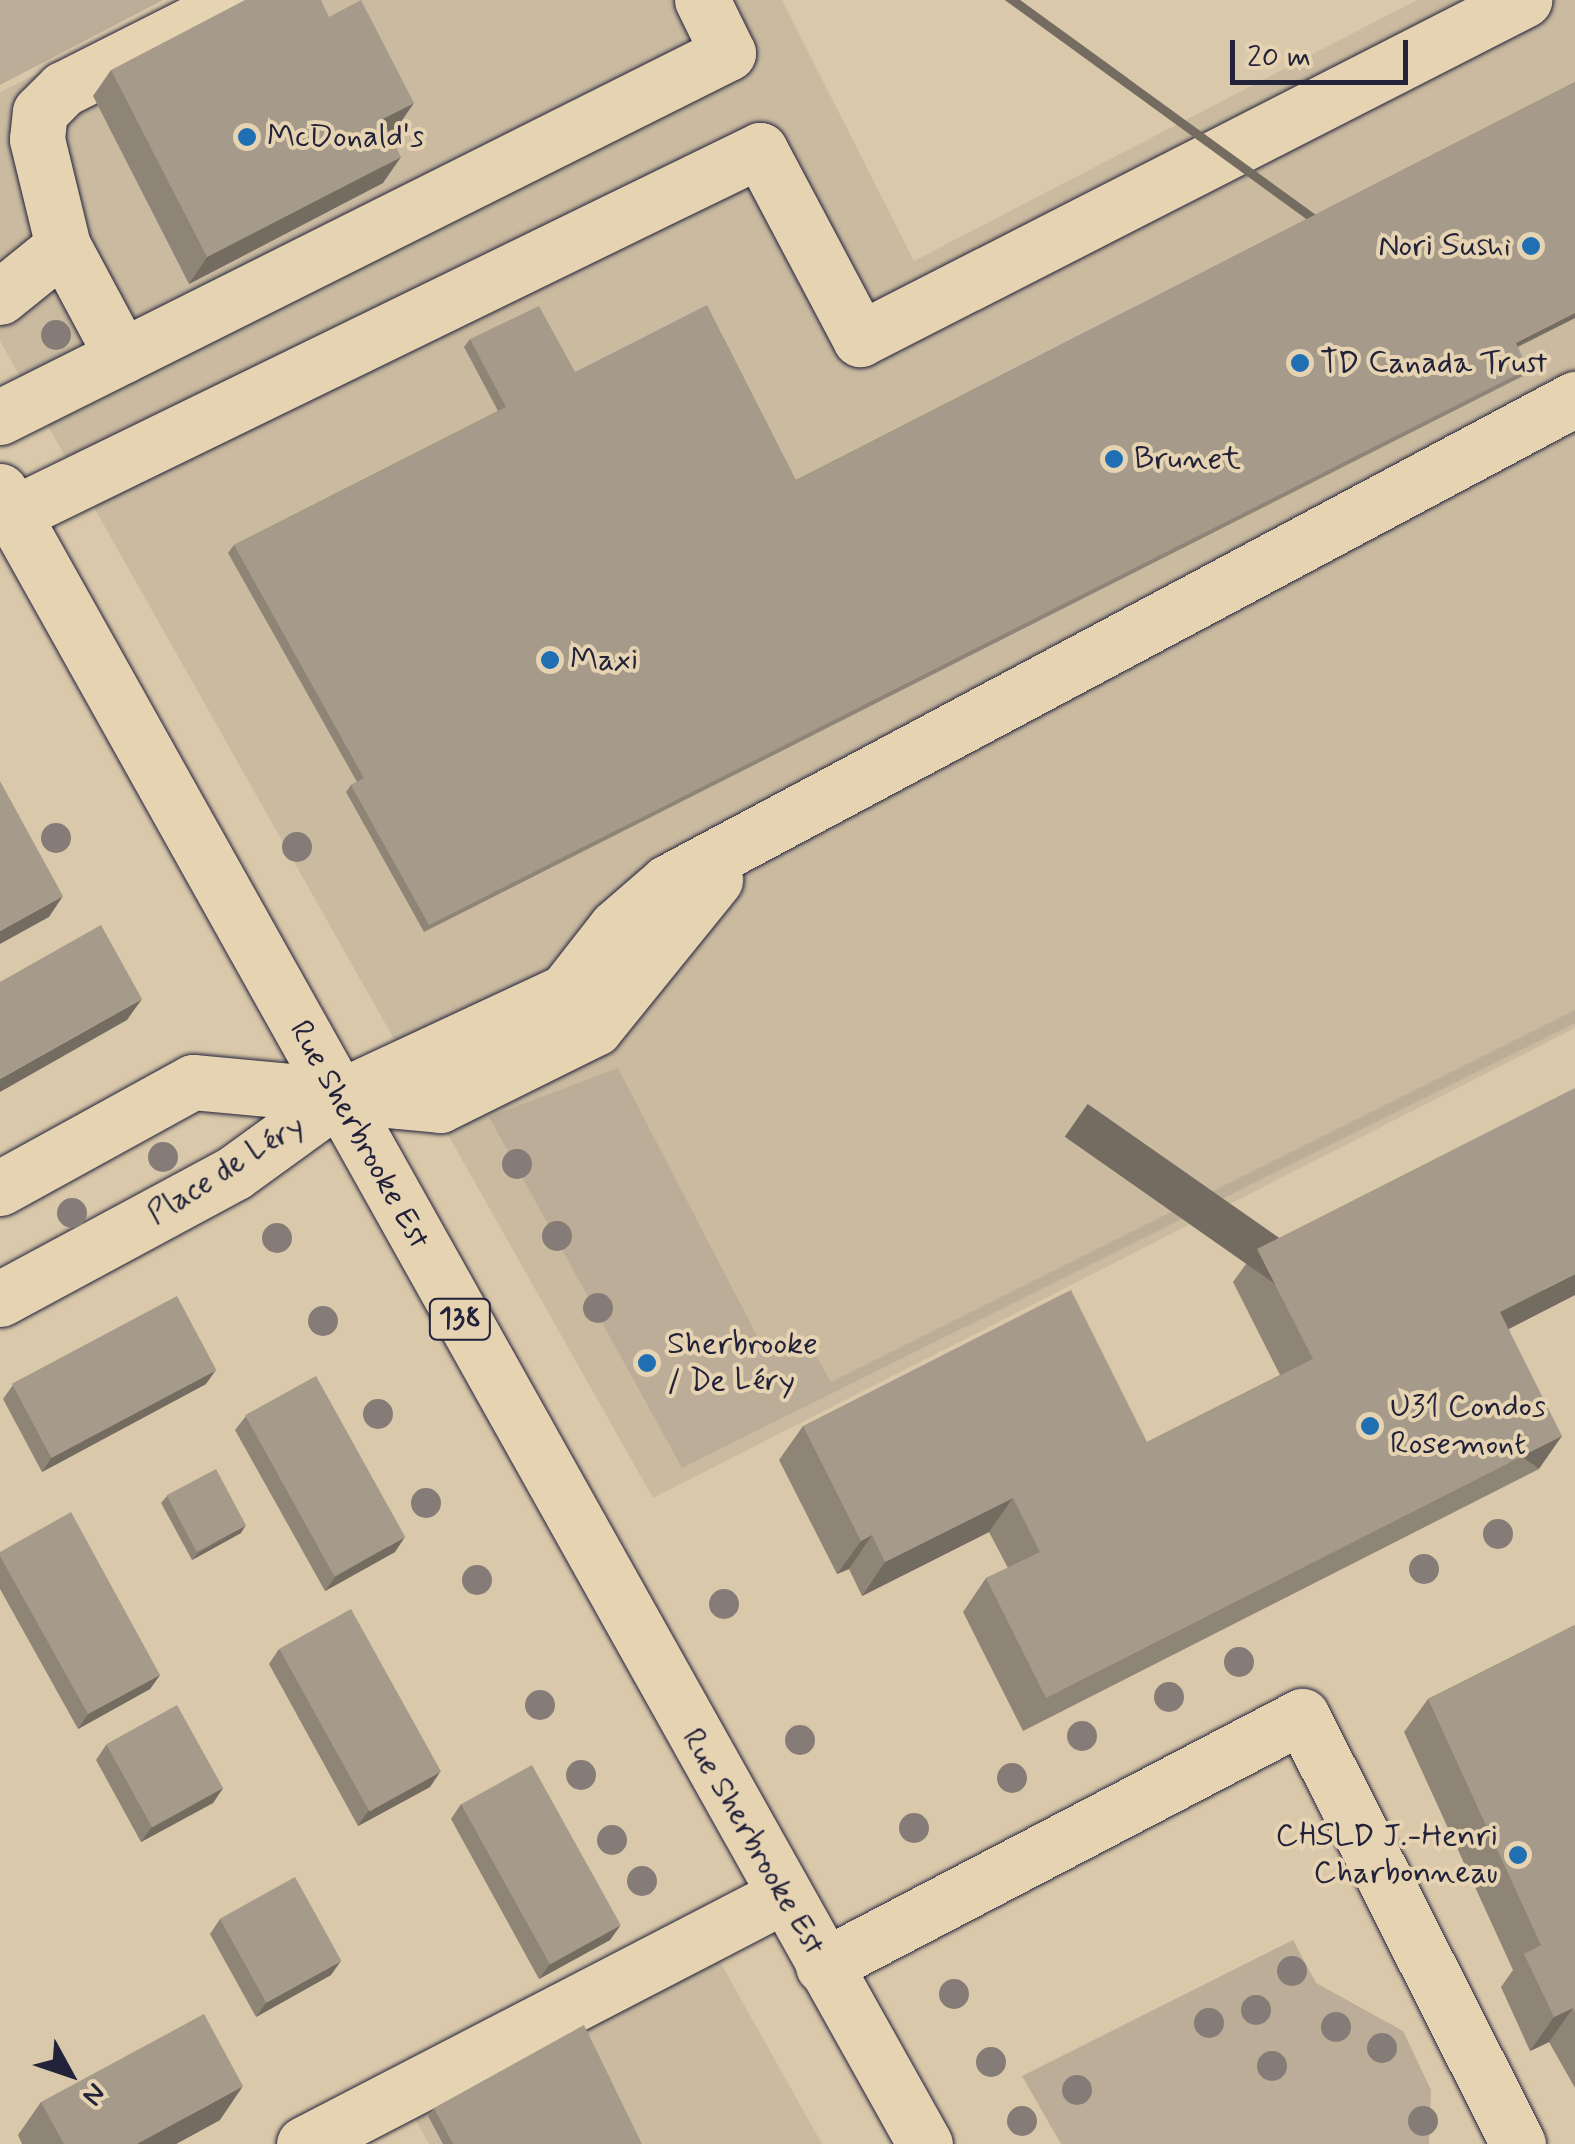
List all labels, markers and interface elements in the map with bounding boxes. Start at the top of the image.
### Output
scale bar [1235,20,1412,82]
text: 20 m [1247,38,1311,77]
place label: McDonald's [267,118,424,156]
marker: McDonald's [236,126,258,148]
place label: Nori Sushi [1381,227,1511,265]
marker: Nori Sushi [1520,235,1542,257]
place label: TD Canada Trust [1320,344,1549,382]
marker: TD Canada Trust [1289,352,1311,374]
place label: Brunet [1134,440,1241,478]
marker: Brunet [1103,448,1125,470]
place label: Maxi [570,641,638,679]
marker: Maxi [539,649,561,671]
street label: Rue Sherbrooke Est [280,1014,438,1256]
street label: Place de Léry [139,1106,313,1234]
road number: 138 [428,1294,492,1344]
place label: Sherbrooke / De Léry [667,1326,818,1401]
marker: Sherbrooke / De Léry [636,1352,658,1374]
place label: U31 Condos Rosemont [1390,1389,1546,1464]
marker: U31 Condos Rosemont [1359,1415,1381,1437]
street label: Rue Sherbrooke Est [672,1721,834,1963]
place label: CHSLD J.-Henri Charbonneau [1274,1818,1498,1893]
marker: CHSLD J.-Henri Charbonneau [1507,1844,1529,1866]
north arrow [20,2024,120,2124]
text: N [73,2075,114,2113]

